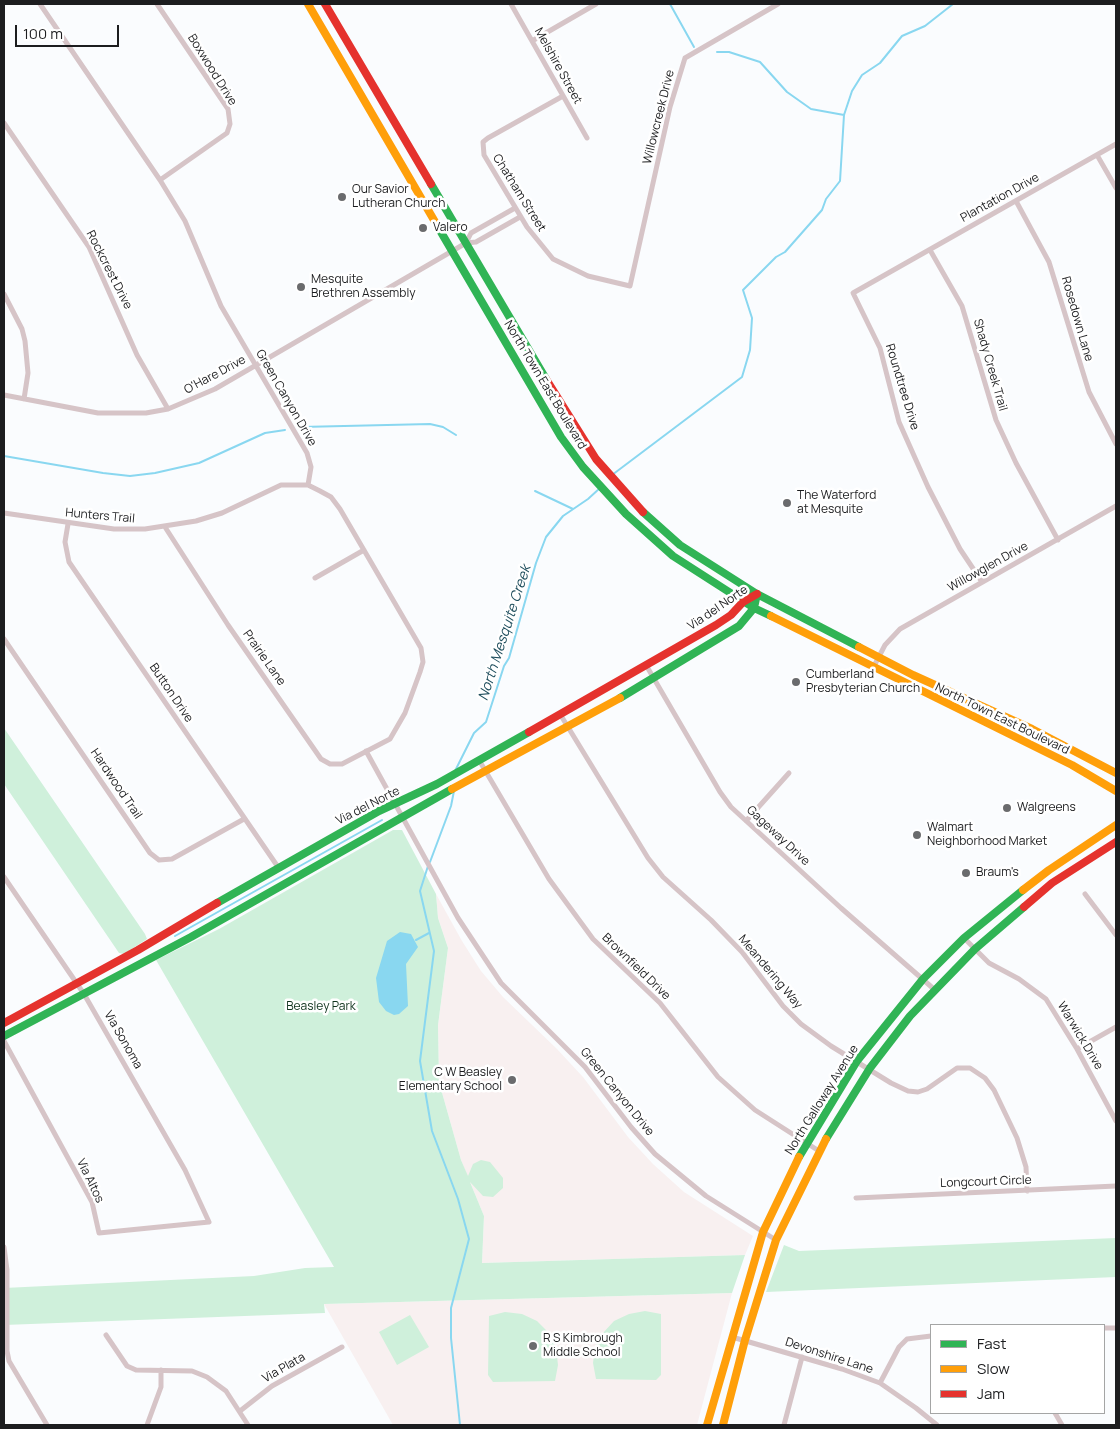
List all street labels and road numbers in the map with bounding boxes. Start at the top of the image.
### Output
street label: Melshire Street [531,25,585,107]
street label: Boxwood Drive [184,32,240,108]
street label: Willowcreek Drive [640,68,678,166]
street label: Chatham Street [489,152,549,234]
street label: Plantation Drive [958,170,1042,226]
street label: Rockcrest Drive [83,228,135,312]
street label: Rosedown Lane [1058,275,1096,363]
street label: Shady Creek Trail [970,317,1010,413]
street label: North Town East Boulevard [501,318,589,452]
street label: Roundtree Drive [882,342,922,432]
street label: Green Canyon Drive [253,347,319,449]
street label: O'Hare Drive [182,353,248,397]
street label: Hunters Trail [65,506,135,526]
street label: Willowglen Drive [945,539,1031,595]
street label: Via del Norte [685,583,751,633]
street label: Prairie Lane [240,628,288,688]
street label: Button Drive [146,661,196,725]
street label: North Town East Boulevard [932,680,1072,758]
street label: Hardwood Trail [87,746,145,822]
street label: Via del Norte [334,784,402,828]
street label: Gageway Drive [743,803,813,869]
street label: Brownfield Drive [599,931,673,1003]
street label: Meandering Way [735,932,805,1012]
street label: Warwick Drive [1054,999,1106,1073]
street label: Via Sonoma [101,1009,145,1071]
street label: North Galloway Avenue [782,1043,862,1157]
street label: Green Canyon Drive [577,1045,657,1139]
street label: Via Altos [73,1157,107,1205]
street label: Longcourt Circle [940,1173,1032,1191]
street label: Devonshire Lane [783,1335,875,1377]
street label: Via Plata [260,1350,308,1386]

